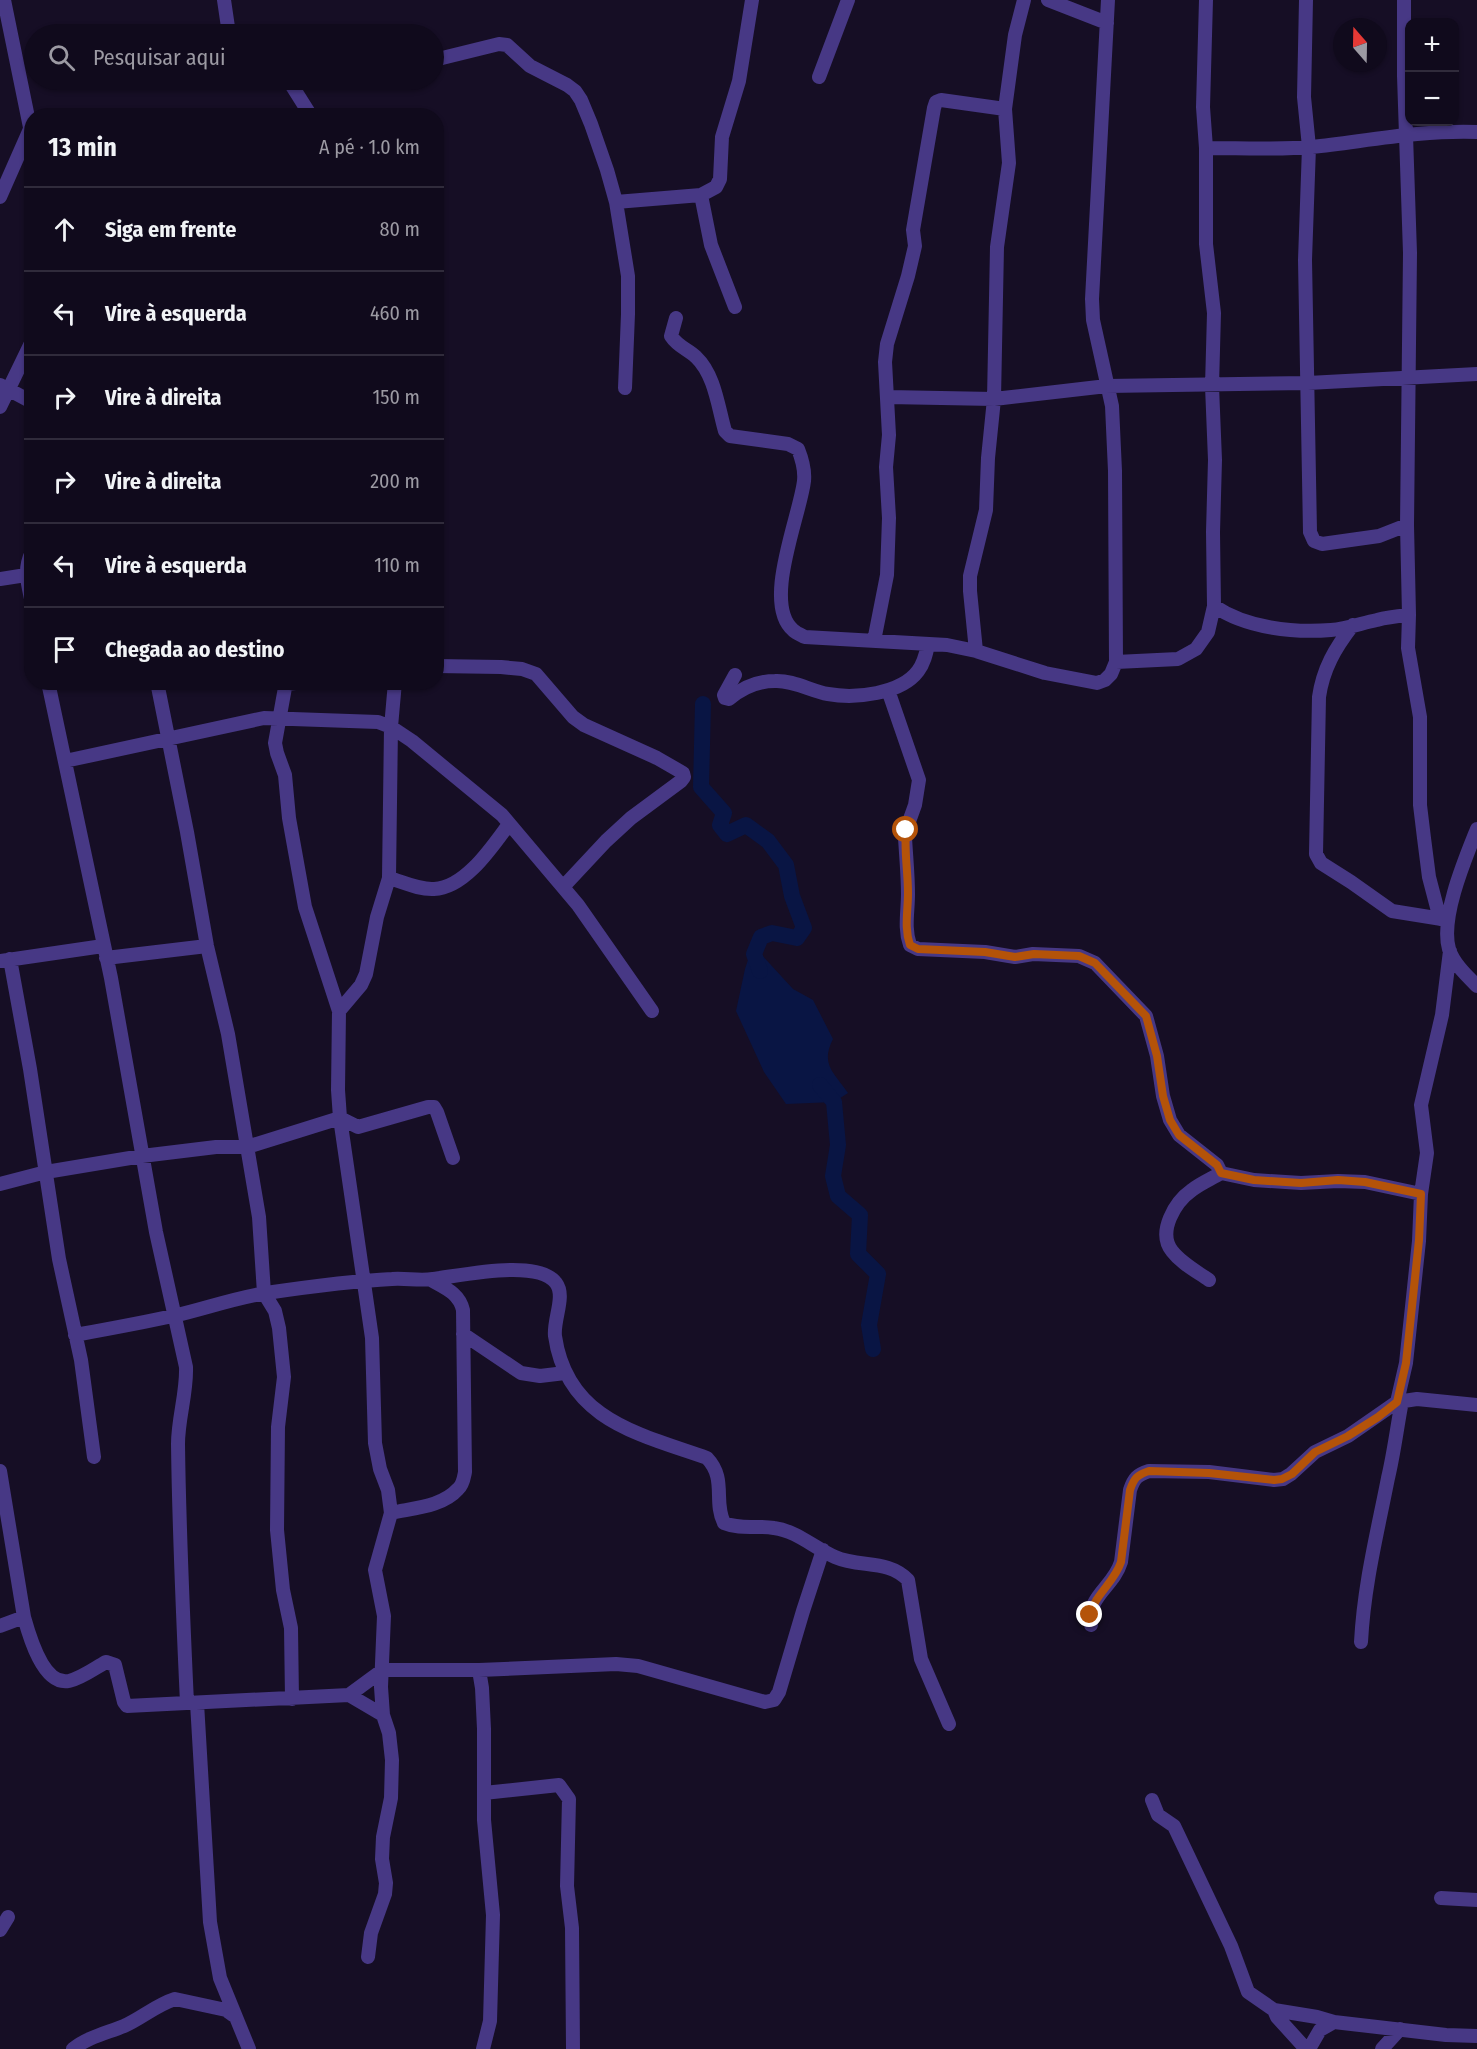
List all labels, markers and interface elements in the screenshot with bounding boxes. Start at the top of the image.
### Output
north arrow [1333,18,1387,72]
map controls [1405,18,1459,126]
button: + [1405,18,1459,72]
search box [24,24,444,90]
icon: search [45,41,78,74]
text: Pesquisar aqui [93,44,225,71]
button: − [1405,72,1459,126]
text: 13 min [48,132,117,163]
text: A pé · 1.0 km [319,135,420,159]
icon: ahead [48,213,81,246]
text: Siga em frente [105,216,236,243]
text: 80 m [380,217,420,241]
icon: left [48,297,81,330]
text: Vire à esquerda [105,300,247,327]
text: 460 m [370,301,420,325]
icon: right [48,381,81,414]
text: Vire à direita [105,384,221,411]
text: 150 m [373,385,420,409]
icon: right [48,465,81,498]
text: Vire à direita [105,468,221,495]
text: 200 m [370,469,420,493]
icon: left [48,549,81,582]
text: Vire à esquerda [105,552,247,579]
text: 110 m [374,553,420,577]
icon: arrive [48,633,81,666]
text: Chegada ao destino [105,636,285,663]
route start [892,816,918,842]
route end [1076,1601,1102,1627]

